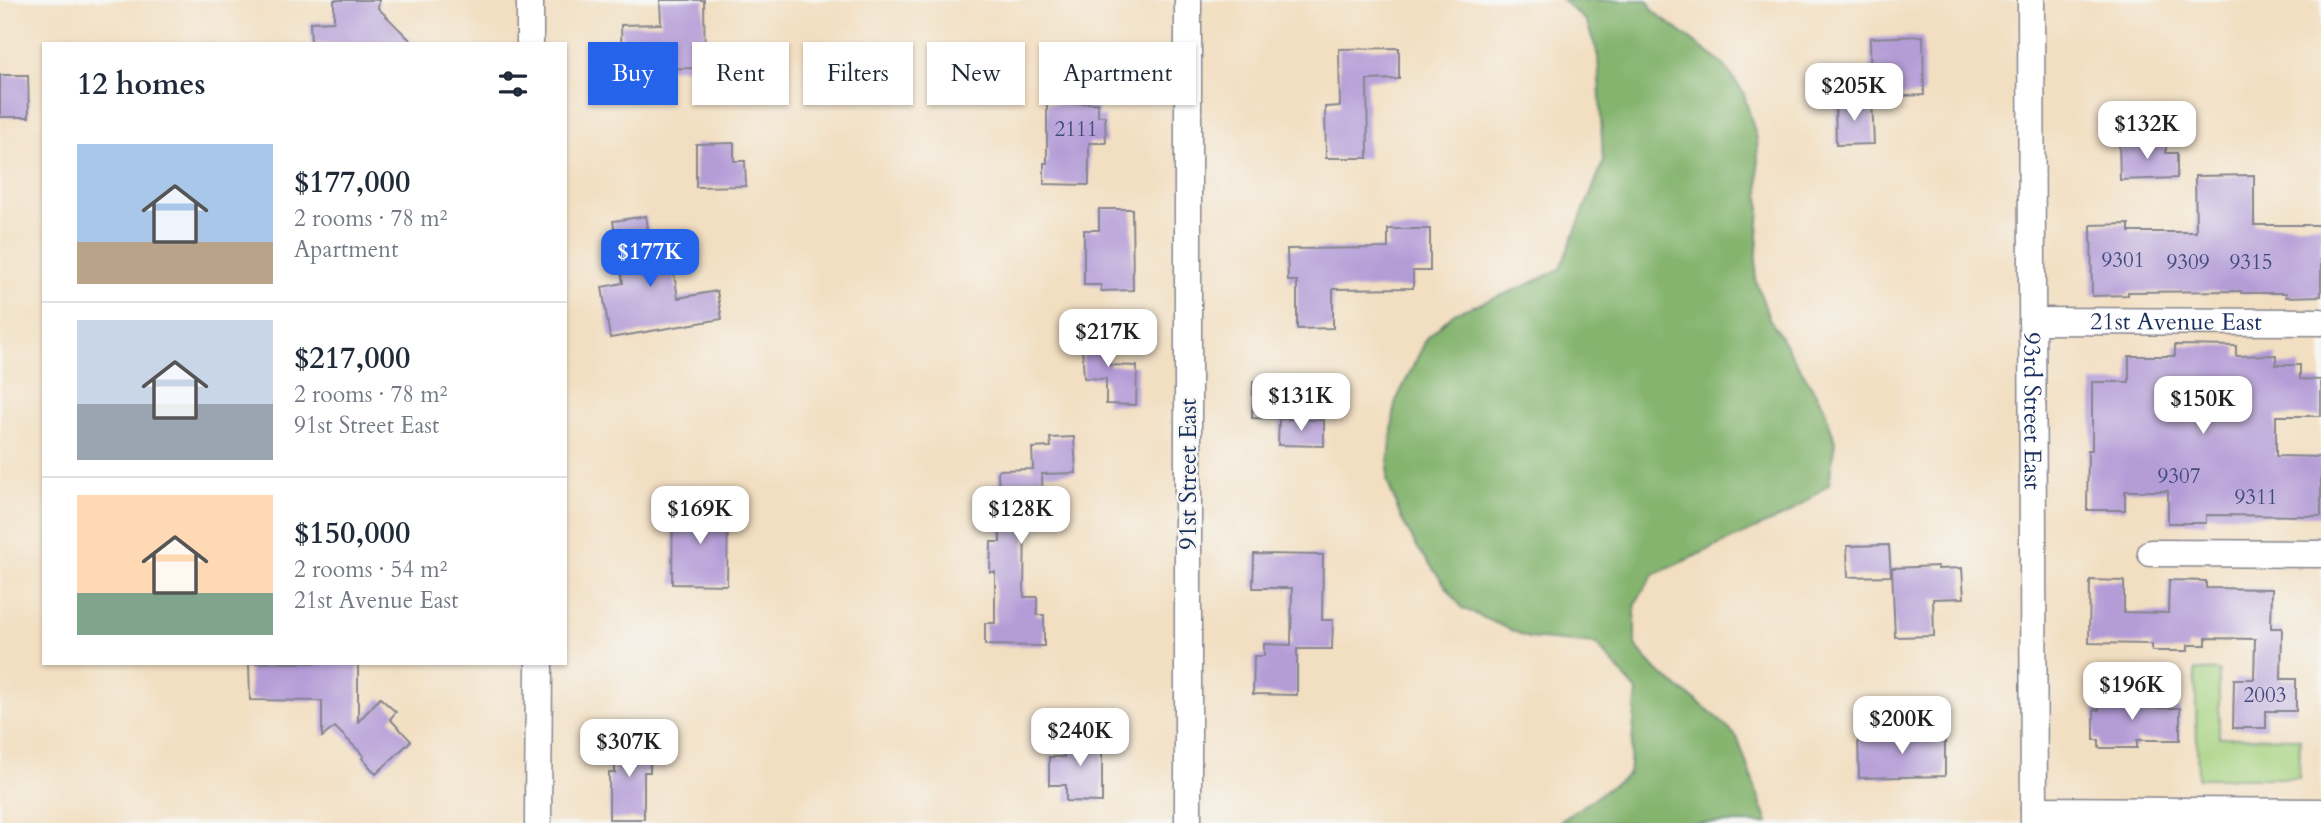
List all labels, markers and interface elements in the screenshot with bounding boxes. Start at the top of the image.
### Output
chip: Buy [588,42,678,105]
chip: Rent [692,42,789,105]
chip: Filters [803,42,913,105]
chip: New [927,42,1025,105]
chip: Apartment [1039,42,1196,105]
text: 12 homes [77,64,206,105]
pin: $205K [1805,64,1903,123]
icon: filters [494,65,532,103]
text: $205K [1821,70,1887,101]
pin: $132K [2098,102,2196,161]
text: $132K [2114,108,2180,139]
house number: 2111 [1054,115,1098,144]
text: $177,000 [294,162,410,203]
icon: home [133,172,217,256]
text: 2 rooms · 78 m² [294,203,447,234]
pin: $177K [601,230,699,289]
text: Apartment [294,234,398,265]
text: $177K [617,236,683,267]
house number: 9301 [2101,246,2145,275]
house number: 9309 [2166,248,2210,277]
house number: 9315 [2229,248,2273,277]
street label: 21st Avenue East [2090,305,2262,338]
pin: $217K [1059,310,1157,369]
text: $217K [1075,316,1141,347]
street label: 93rd Street East [2016,332,2049,490]
text: $217,000 [294,338,410,379]
icon: home [133,348,217,432]
pin: $131K [1252,374,1350,433]
pin: $150K [2154,376,2252,436]
text: 2 rooms · 78 m² [294,379,447,410]
text: $131K [1268,380,1334,411]
text: $150K [2170,383,2236,414]
street label: 91st Street East [1172,398,1205,550]
text: 91st Street East [294,410,439,441]
house number: 9307 [2157,462,2201,491]
house number: 9311 [2234,483,2278,512]
pin: $169K [651,486,749,546]
pin: $128K [972,486,1070,546]
text: $169K [667,493,733,524]
text: $128K [988,493,1054,524]
text: $150,000 [294,513,410,554]
icon: home [133,523,217,607]
text: 2 rooms · 54 m² [294,554,447,585]
text: 21st Avenue East [294,585,459,616]
pin: $196K [2083,662,2181,722]
text: $196K [2099,669,2165,700]
house number: 2003 [2243,681,2287,710]
pin: $200K [1853,696,1951,756]
text: $200K [1869,703,1935,734]
pin: $240K [1031,708,1129,768]
text: $240K [1047,715,1113,746]
pin: $307K [580,720,678,779]
text: $307K [596,726,662,757]

